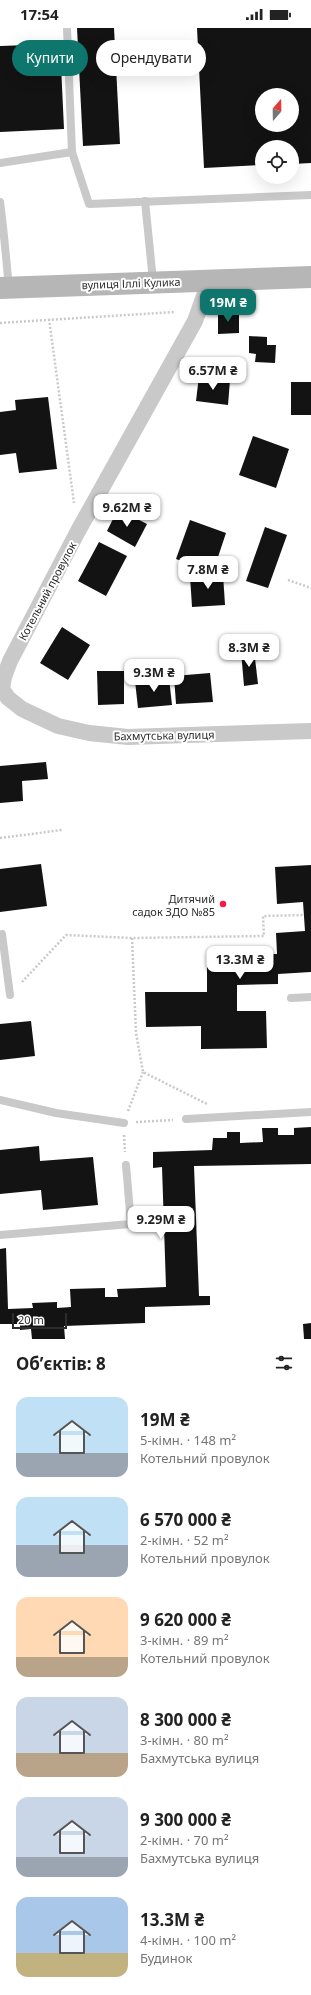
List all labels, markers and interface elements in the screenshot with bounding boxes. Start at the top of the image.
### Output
text: 17:54 [20,4,59,24]
chip: Купити [12,40,88,76]
chip: Орендувати [96,40,206,76]
north arrow [255,88,299,132]
map controls [255,88,299,184]
button: locate [255,140,299,184]
street label: вулиця Іллі Кулика [81,274,181,292]
pin: 19M ₴ [200,289,256,323]
text: 19M ₴ [209,293,247,311]
pin: 6.57M ₴ [176,357,250,391]
text: 6.57M ₴ [188,361,238,379]
pin: 9.62M ₴ [90,494,164,528]
text: 9.62M ₴ [102,498,152,516]
street label: Котельний провулок [15,539,79,643]
pin: 7.8M ₴ [175,556,241,590]
text: 7.8M ₴ [187,560,229,578]
pin: 8.3M ₴ [216,634,282,668]
text: 8.3M ₴ [228,638,270,656]
pin: 9.3M ₴ [121,659,187,693]
text: 9.3M ₴ [133,663,175,681]
street label: Бахмутська вулиця [113,727,215,743]
place label: Дитячий садок ЗДО №85 [132,891,215,919]
marker: Дитячий садок ЗДО №85 [218,899,228,909]
pin: 13.3M ₴ [203,946,277,980]
text: 13.3M ₴ [215,950,265,968]
pin: 9.29M ₴ [124,1206,198,1240]
text: 9.29M ₴ [136,1210,186,1228]
scale bar [12,1311,67,1330]
text: 20 m [18,1312,44,1327]
text: Об’єктів: 8 [16,1352,106,1375]
icon: filters [273,1352,295,1374]
text: 19M ₴ [140,1408,190,1431]
icon: home [48,1413,96,1461]
text: 5-кімн. · 148 m² [140,1431,236,1449]
text: Котельний провулок [140,1449,270,1467]
text: 6 570 000 ₴ [140,1508,231,1531]
icon: home [48,1513,96,1561]
text: 2-кімн. · 52 m² [140,1531,229,1549]
text: Котельний провулок [140,1549,270,1567]
text: 9 620 000 ₴ [140,1608,231,1631]
icon: home [48,1613,96,1661]
text: 3-кімн. · 89 m² [140,1631,229,1649]
text: Котельний провулок [140,1649,270,1667]
text: 8 300 000 ₴ [140,1708,231,1731]
icon: home [48,1713,96,1761]
text: 3-кімн. · 80 m² [140,1731,229,1749]
text: Бахмутська вулиця [140,1749,259,1767]
text: 9 300 000 ₴ [140,1808,231,1831]
icon: home [48,1813,96,1861]
text: 2-кімн. · 70 m² [140,1831,229,1849]
text: Бахмутська вулиця [140,1849,259,1867]
text: 13.3M ₴ [140,1908,204,1931]
icon: home [48,1913,96,1961]
text: 4-кімн. · 100 m² [140,1931,236,1949]
text: Будинок [140,1949,192,1967]

